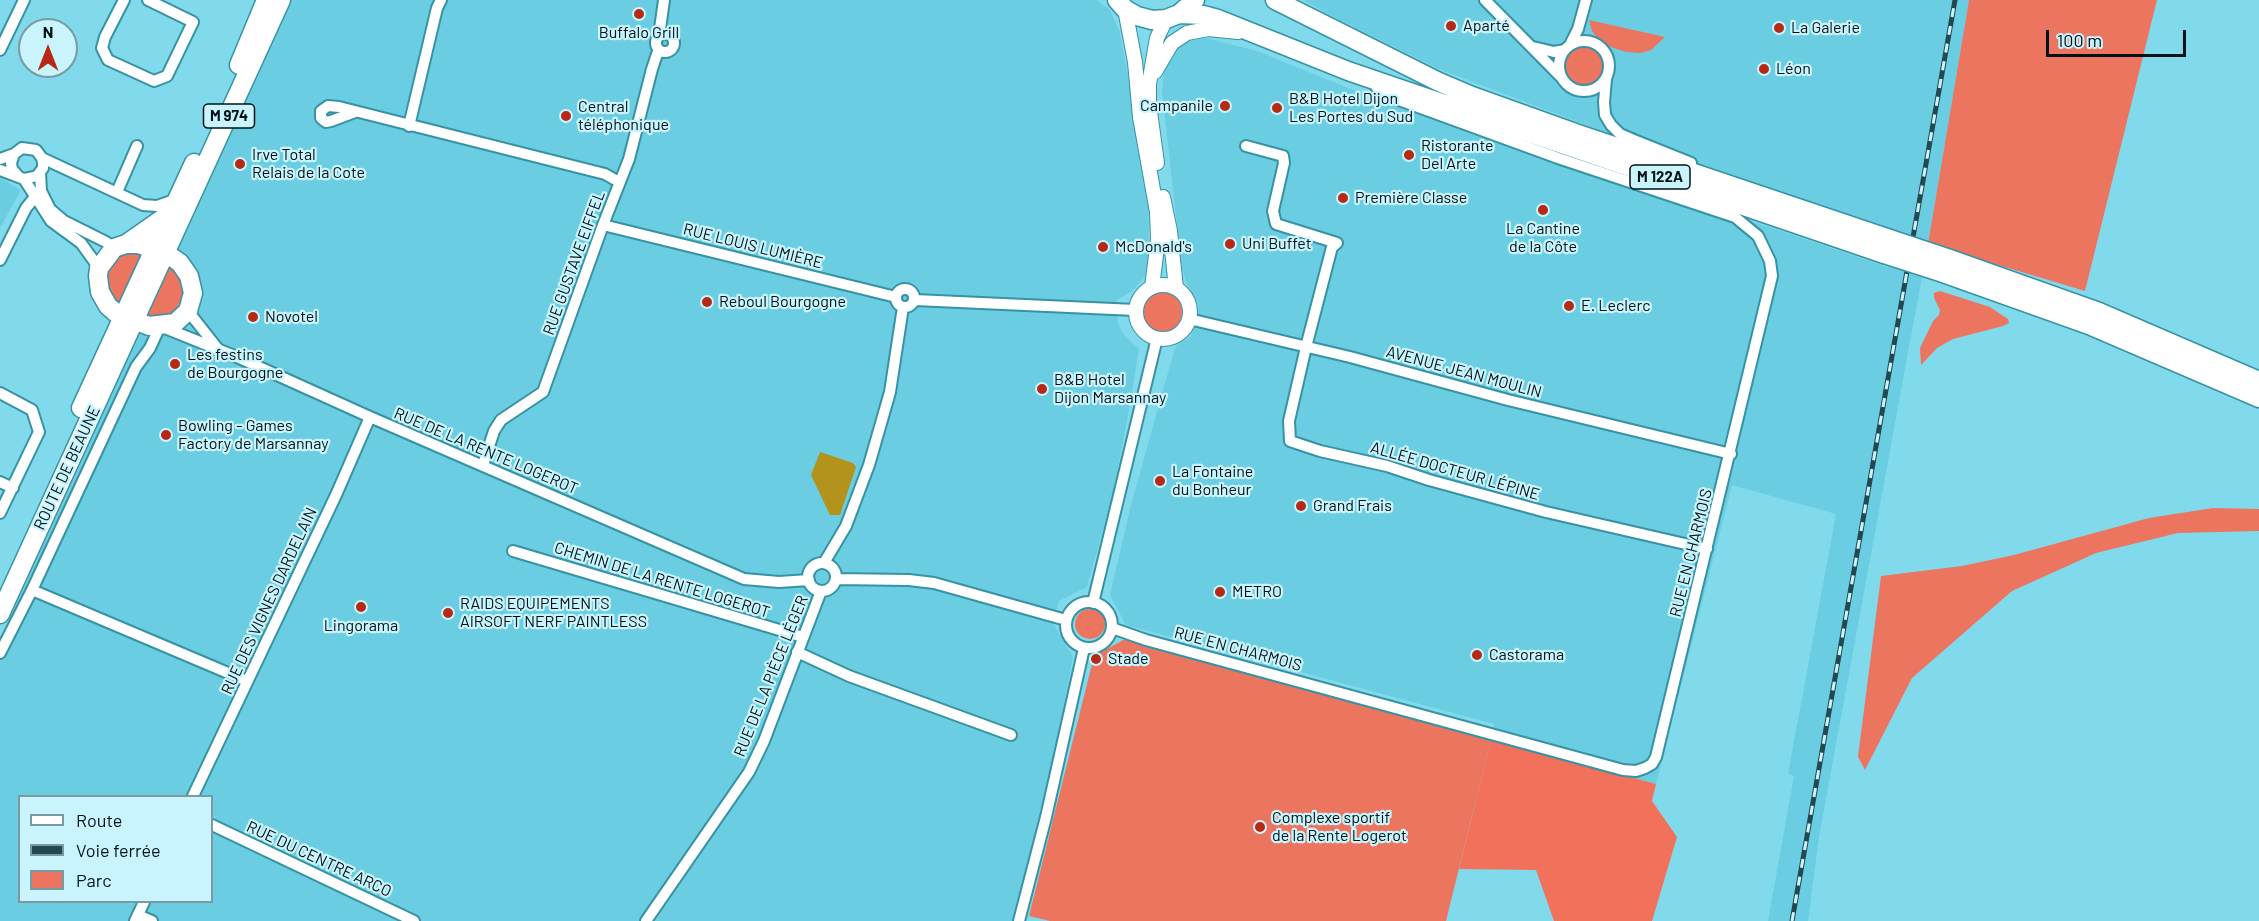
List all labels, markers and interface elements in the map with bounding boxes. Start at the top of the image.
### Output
marker: Buffalo Grill [632,7,646,21]
place label: Aparté [1463,16,1510,36]
north arrow [18,18,78,78]
place label: La Galerie [1791,18,1860,38]
scale bar [2049,18,2188,56]
marker: Aparté [1444,19,1458,33]
marker: La Galerie [1772,21,1786,35]
text: N [43,22,53,41]
place label: Buffalo Grill [599,23,679,43]
text: 100 m [2057,29,2102,51]
place label: Léon [1776,59,1811,79]
marker: Léon [1757,62,1771,76]
place label: B&B Hotel Dijon Les Portes du Sud [1289,89,1413,127]
place label: Campanile [1140,96,1213,116]
place label: Central téléphonique [578,97,669,135]
marker: Campanile [1218,99,1232,113]
marker: B&B Hotel Dijon Les Portes du Sud [1270,101,1284,115]
road number: M 974 [204,104,254,128]
marker: Central téléphonique [559,109,573,123]
place label: Ristorante Del Arte [1421,136,1494,174]
place label: Irve Total Relais de la Cote [252,145,365,183]
marker: Ristorante Del Arte [1402,148,1416,162]
marker: Irve Total Relais de la Cote [233,157,247,171]
road number: M 122A [1630,165,1690,189]
street label: RUE GUSTAVE EIFFEL [539,188,609,338]
place label: Première Classe [1355,188,1467,208]
marker: Première Classe [1336,191,1350,205]
marker: La Cantine de la Côte [1536,203,1550,217]
street label: RUE LOUIS LUMIÈRE [681,219,825,273]
place label: La Cantine de la Côte [1506,219,1580,257]
place label: Uni Buffet [1242,234,1312,254]
place label: McDonald's [1115,237,1192,257]
marker: Uni Buffet [1223,237,1237,251]
marker: McDonald's [1096,240,1110,254]
place label: Reboul Bourgogne [719,292,846,312]
marker: Reboul Bourgogne [700,295,714,309]
place label: E. Leclerc [1581,296,1651,316]
marker: E. Leclerc [1562,299,1576,313]
place label: Novotel [265,307,318,327]
marker: Novotel [246,310,260,324]
street label: AVENUE JEAN MOULIN [1384,342,1544,402]
place label: Les festins de Bourgogne [187,345,283,383]
marker: Les festins de Bourgogne [168,357,182,371]
place label: B&B Hotel Dijon Marsannay [1054,370,1166,408]
marker: B&B Hotel Dijon Marsannay [1035,382,1049,396]
street label: ROUTE DE BEAUNE [30,403,104,533]
street label: RUE DE LA RENTE LOGEROT [391,403,581,499]
place label: Bowling - Games Factory de Marsannay [178,416,329,454]
marker: Bowling - Games Factory de Marsannay [159,428,173,442]
street label: ALLÉE DOCTEUR LÉPINE [1368,438,1542,504]
place label: La Fontaine du Bonheur [1172,462,1253,500]
marker: La Fontaine du Bonheur [1153,474,1167,488]
street label: RUE EN CHARMOIS [1666,487,1716,619]
place label: Grand Frais [1313,496,1392,516]
marker: Grand Frais [1294,499,1308,513]
street label: RUE DES VIGNES DARDELAIN [217,504,321,698]
street label: CHEMIN DE LA RENTE LOGEROT [552,538,772,622]
place label: METRO [1232,582,1282,602]
marker: METRO [1213,585,1227,599]
street label: RUE DE LA PIÈCE LÉGER [730,592,812,760]
place label: RAIDS EQUIPEMENTS AIRSOFT NERF PAINTLESS [460,594,647,632]
marker: Lingorama [354,600,368,614]
marker: RAIDS EQUIPEMENTS AIRSOFT NERF PAINTLESS [441,606,455,620]
place label: Lingorama [324,616,398,636]
street label: RUE EN CHARMOIS [1172,623,1304,675]
place label: Castorama [1489,645,1564,665]
marker: Castorama [1470,648,1484,662]
place label: Stade [1108,649,1149,669]
marker: Stade [1089,652,1103,666]
legend [18,795,213,903]
place label: Complexe sportif de la Rente Logerot [1272,808,1407,846]
text: Route [76,809,122,831]
street label: RUE DU CENTRE ARCO [244,817,394,901]
marker: Complexe sportif de la Rente Logerot [1253,820,1267,834]
text: Voie ferrée [76,839,161,861]
text: Parc [76,869,112,891]

